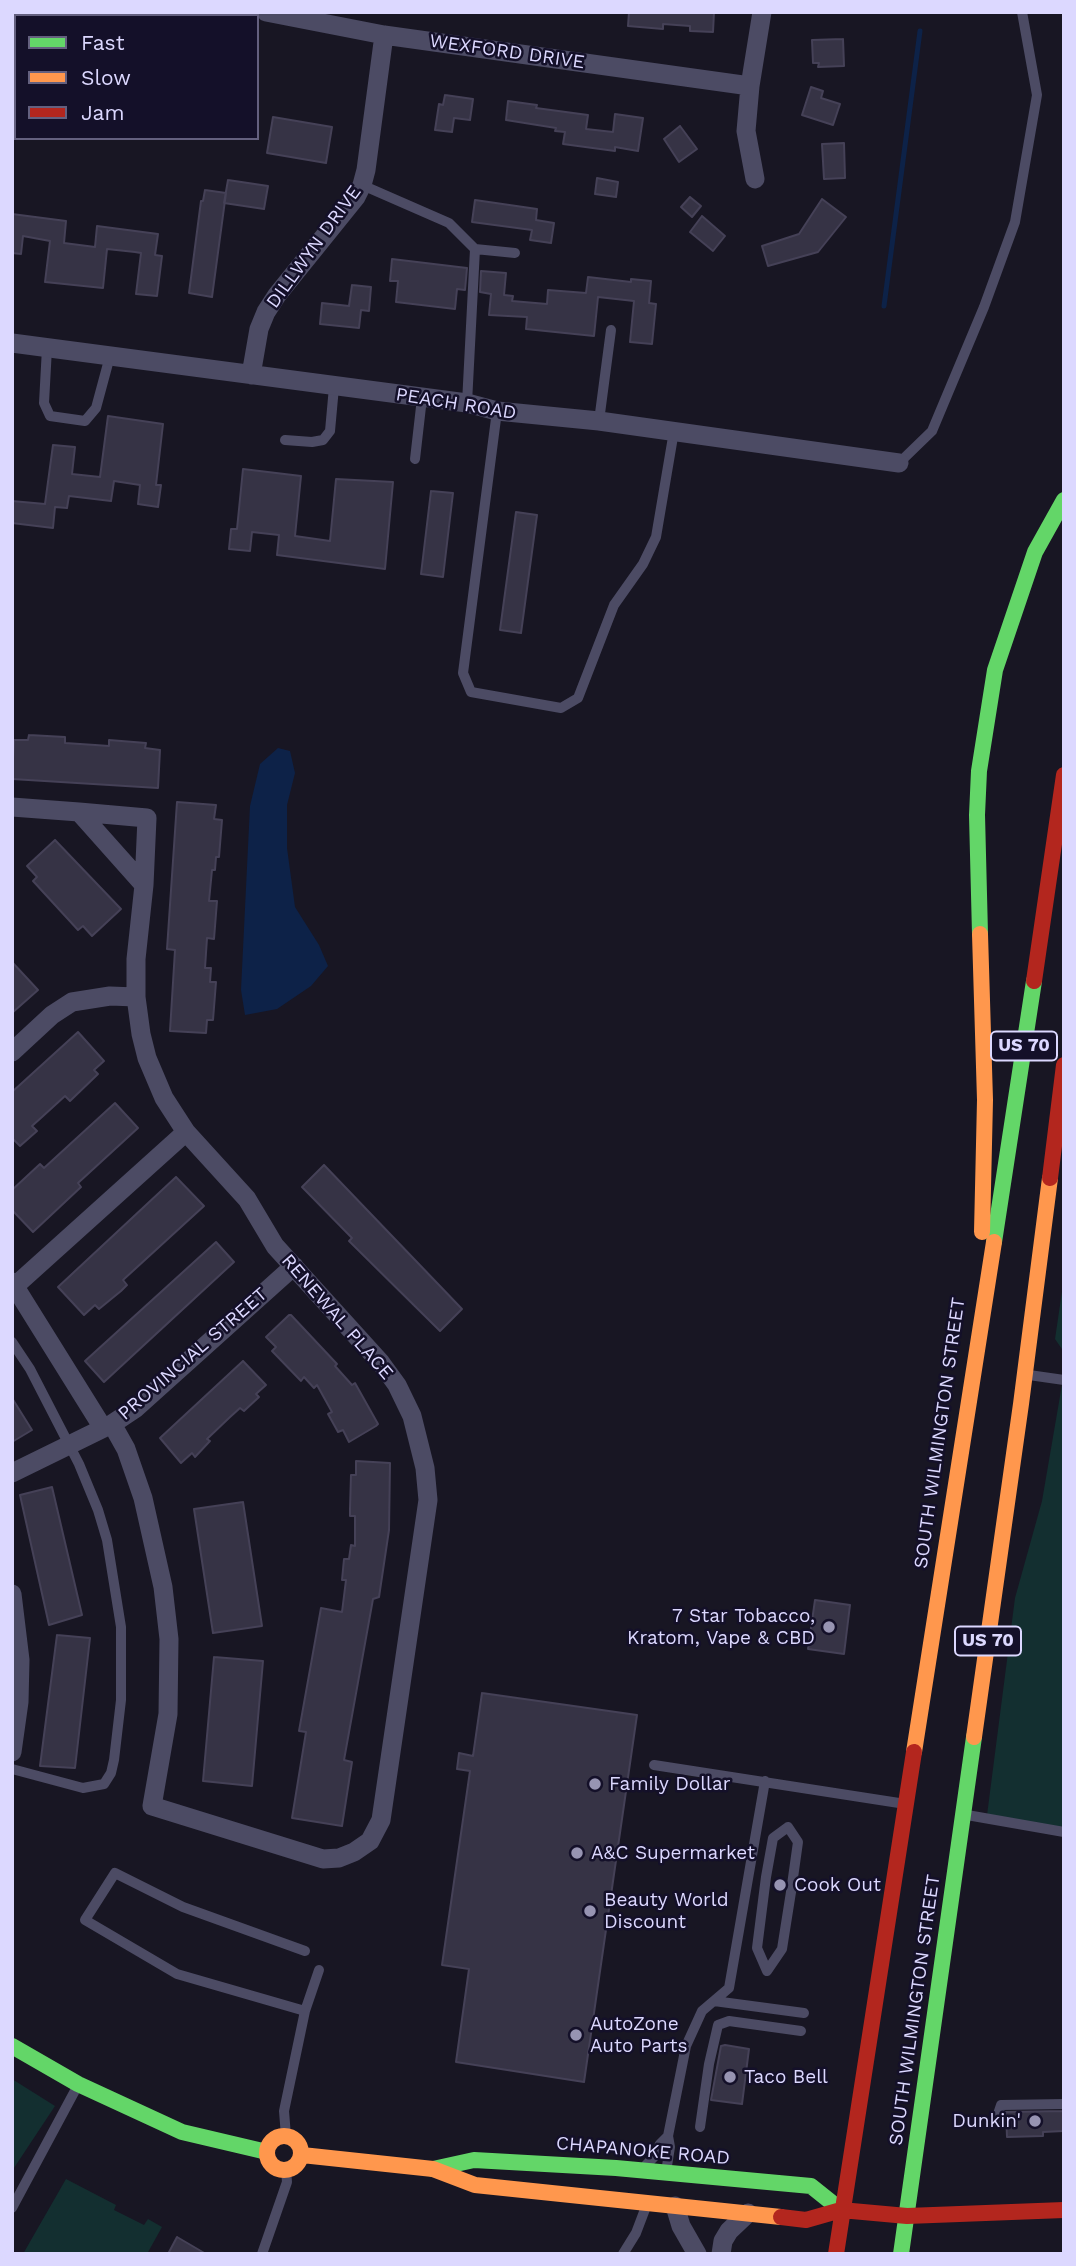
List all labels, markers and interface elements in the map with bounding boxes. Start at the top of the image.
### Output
legend [14,14,259,140]
text: Fast [81,30,125,55]
street label: WEXFORD DRIVE [428,30,586,74]
text: Slow [81,65,131,90]
text: Jam [81,100,124,125]
street label: DILLWYN DRIVE [262,181,366,313]
street label: PEACH ROAD [394,383,518,425]
road number: US 70 [991,1031,1057,1060]
street label: RENEWAL PLACE [276,1250,398,1384]
street label: PROVINCIAL STREET [114,1283,272,1425]
street label: SOUTH WILMINGTON STREET [910,1296,970,1570]
place label: 7 Star Tobacco, Kratom, Vape & CBD [627,1605,815,1649]
marker: 7 Star Tobacco, Kratom, Vape & CBD [821,1619,837,1635]
road number: US 70 [955,1626,1021,1656]
place label: Family Dollar [609,1773,730,1795]
marker: Family Dollar [587,1776,603,1792]
place label: A&C Supermarket [591,1842,755,1864]
marker: A&C Supermarket [569,1845,585,1861]
street label: SOUTH WILMINGTON STREET [885,1873,945,2147]
place label: Cook Out [794,1874,881,1896]
marker: Cook Out [772,1877,788,1893]
place label: Beauty World Discount [604,1889,729,1933]
marker: Beauty World Discount [582,1903,598,1919]
place label: AutoZone Auto Parts [590,2013,687,2057]
marker: AutoZone Auto Parts [568,2027,584,2043]
place label: Taco Bell [744,2066,828,2088]
marker: Taco Bell [722,2069,738,2085]
place label: Dunkin' [952,2110,1021,2132]
marker: Dunkin' [1027,2113,1043,2129]
street label: CHAPANOKE ROAD [555,2132,731,2170]

